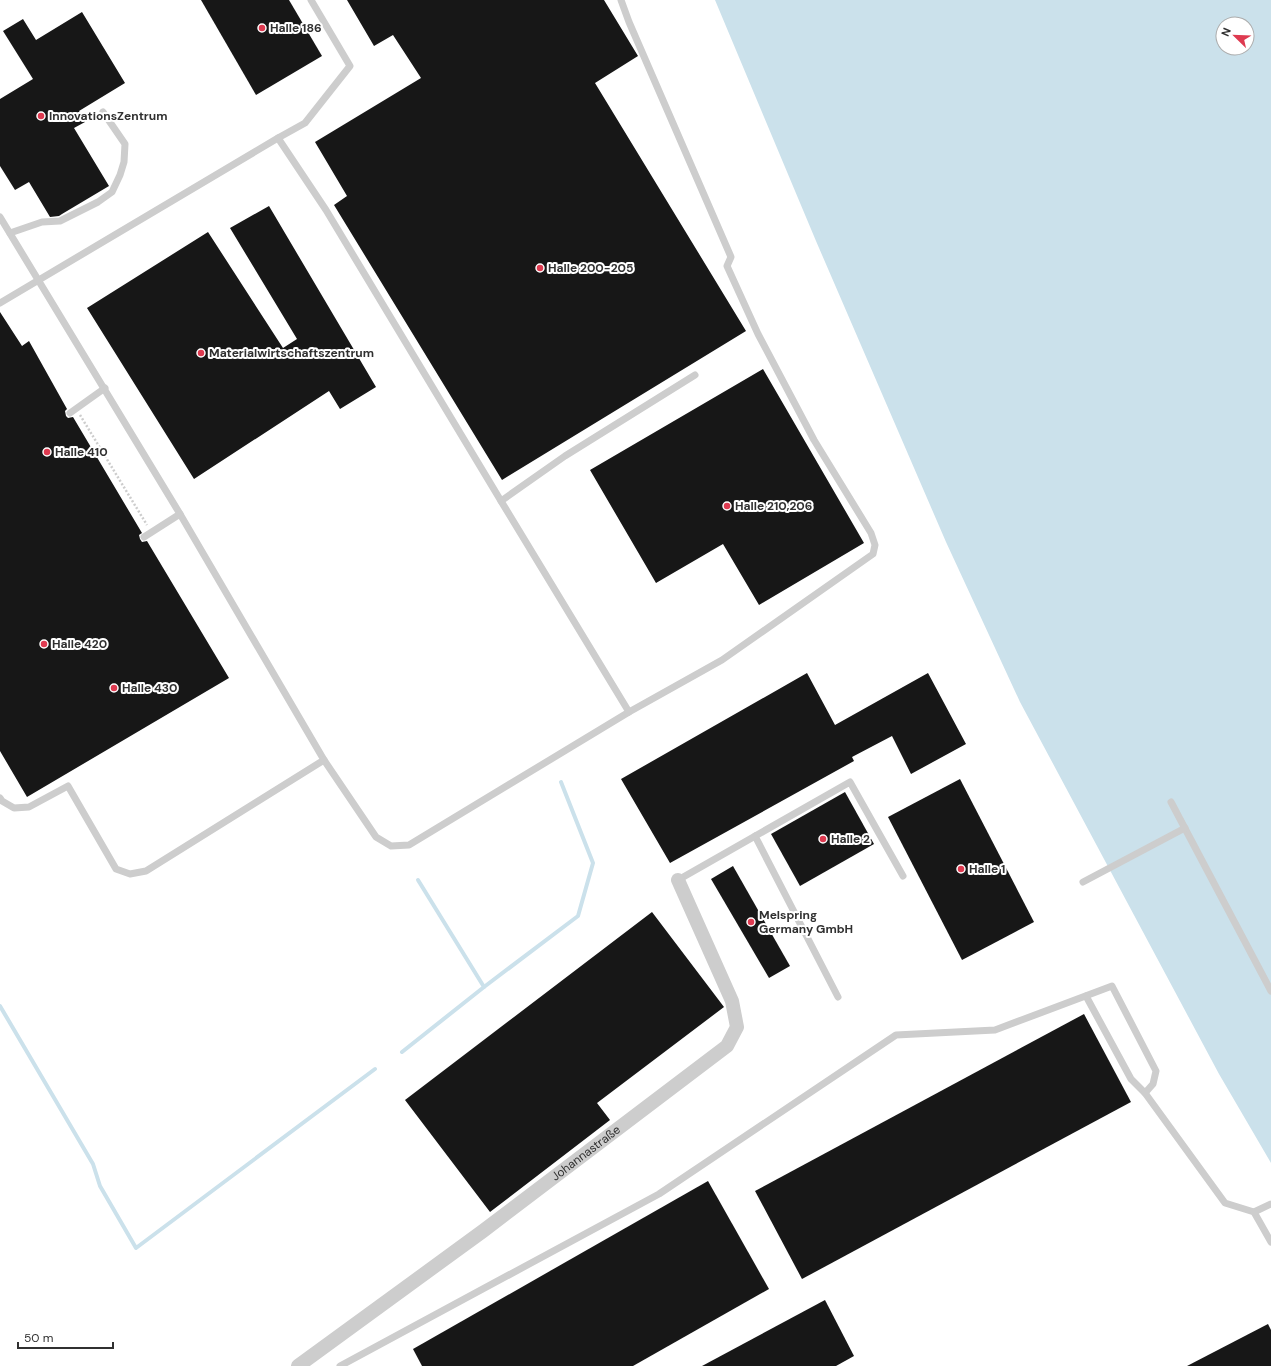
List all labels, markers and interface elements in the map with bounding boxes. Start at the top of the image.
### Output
north arrow [1215,16,1255,56]
place label: Halle 186 [270,20,322,36]
marker: Halle 186 [257,23,267,33]
text: N [1218,26,1234,39]
place label: InnovationsZentrum [49,108,167,124]
marker: InnovationsZentrum [36,111,46,121]
place label: Halle 200-205 [548,260,634,276]
marker: Halle 200-205 [535,263,545,273]
place label: Materialwirtschaftszentrum [209,345,374,361]
marker: Materialwirtschaftszentrum [196,348,206,358]
place label: Halle 410 [55,444,108,460]
marker: Halle 410 [42,447,52,457]
place label: Halle 210,206 [735,498,812,514]
marker: Halle 210,206 [722,501,732,511]
place label: Halle 420 [52,636,107,652]
marker: Halle 420 [39,639,49,649]
place label: Halle 430 [122,680,178,696]
marker: Halle 430 [109,683,119,693]
place label: Halle 2 [831,831,870,847]
marker: Halle 2 [818,834,828,844]
place label: Halle 1 [969,861,1005,877]
marker: Halle 1 [956,864,966,874]
place label: Melspring Germany GmbH [759,907,853,937]
marker: Melspring Germany GmbH [746,917,756,927]
street label: Johannastraße [548,1122,624,1185]
scale bar [18,1324,113,1350]
text: 50 m [24,1330,53,1346]

